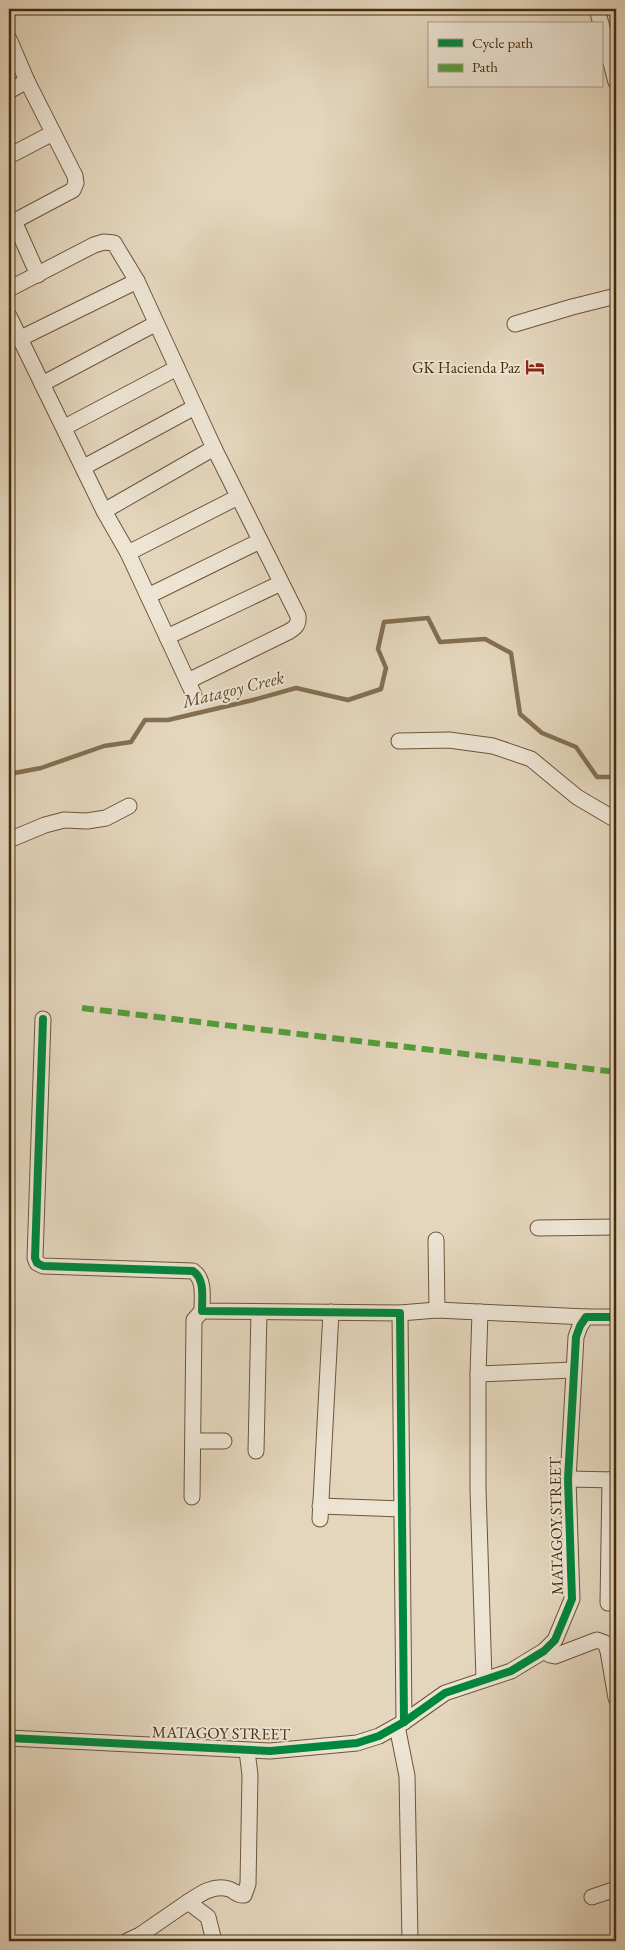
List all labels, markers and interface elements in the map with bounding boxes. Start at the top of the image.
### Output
legend [428,22,602,88]
text: Cycle path [472,33,534,52]
text: Path [472,57,498,76]
hotel icon: GK Hacienda Paz [524,356,546,378]
place label: GK Hacienda Paz [412,357,520,378]
water label: Matagoy Creek [179,665,287,714]
street label: MATAGOY STREET [544,1456,568,1595]
street label: MATAGOY STREET [152,1721,291,1745]

